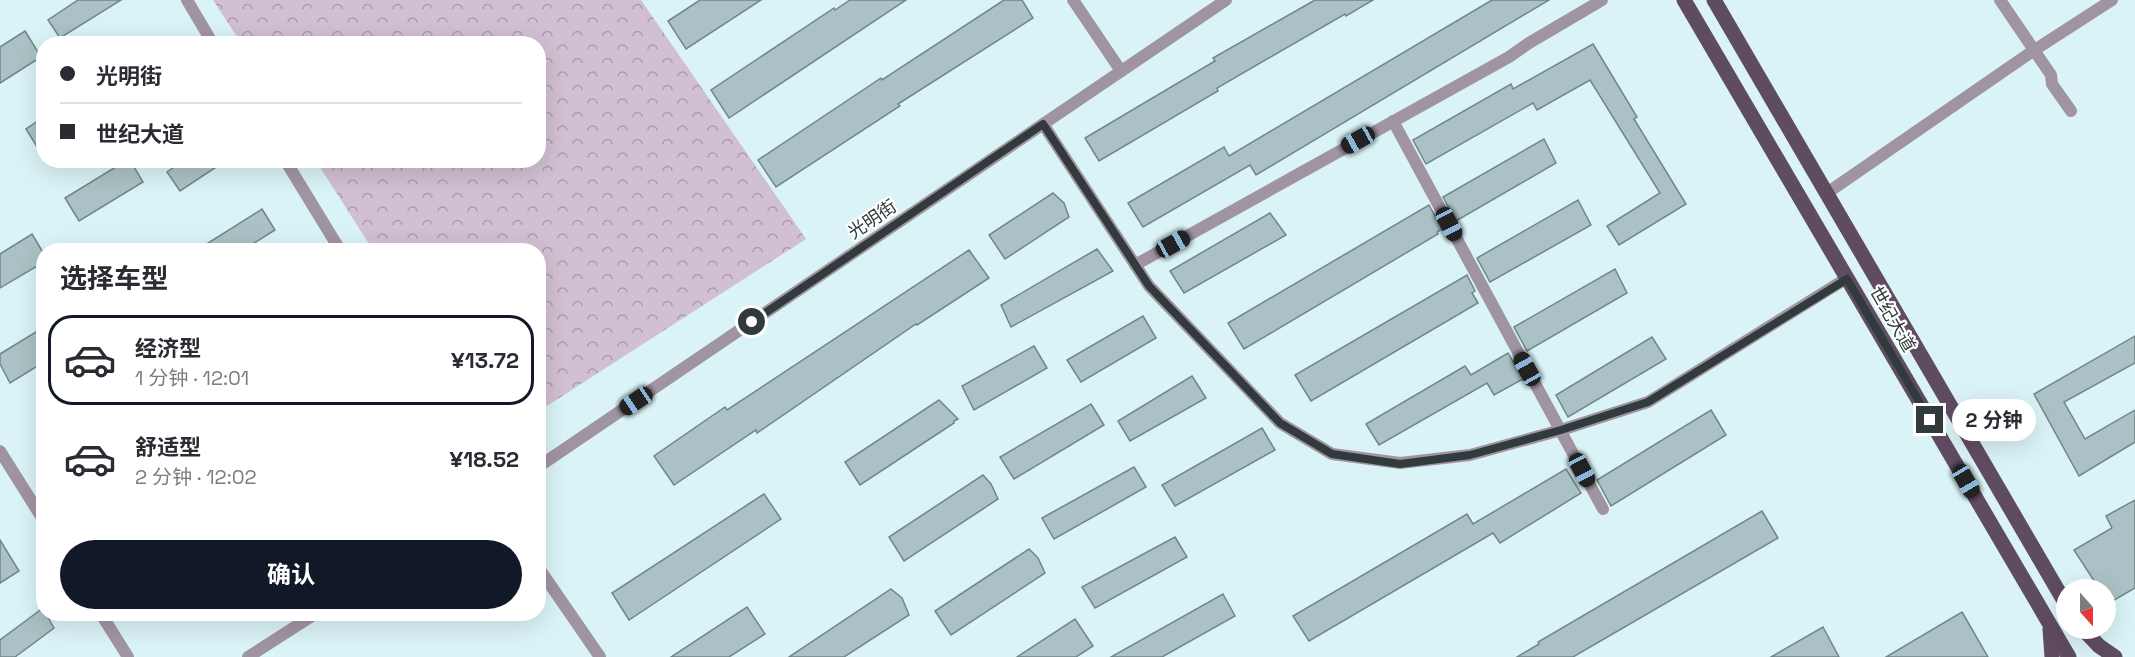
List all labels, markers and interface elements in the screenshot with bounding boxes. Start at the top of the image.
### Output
text: 光明街 [96,62,162,90]
text: 世纪大道 [96,120,184,148]
car [1338,123,1378,157]
street label: 光明街 [843,194,901,244]
car [1433,204,1465,244]
car [1153,227,1193,261]
text: 选择车型 [60,261,168,296]
street label: 世纪大道 [1865,282,1921,356]
route start [738,308,765,335]
icon: car [63,333,117,387]
text: 经济型 [135,334,201,362]
text: ¥13.72 [451,346,519,374]
car [1510,349,1544,389]
text: 1 分钟 · 12:01 [135,365,249,391]
car [616,383,656,419]
callout: 2 分钟 [1951,399,2035,441]
route end [1916,406,1943,433]
text: 2 分钟 [1966,407,2022,433]
icon: car [63,432,117,486]
text: 舒适型 [135,433,201,461]
text: ¥18.52 [450,445,519,473]
car [1566,450,1598,490]
car [1949,461,1983,501]
text: 2 分钟 · 12:02 [135,464,257,490]
button: 确认 [60,540,522,609]
north arrow [2056,579,2116,639]
map controls [2056,579,2116,639]

